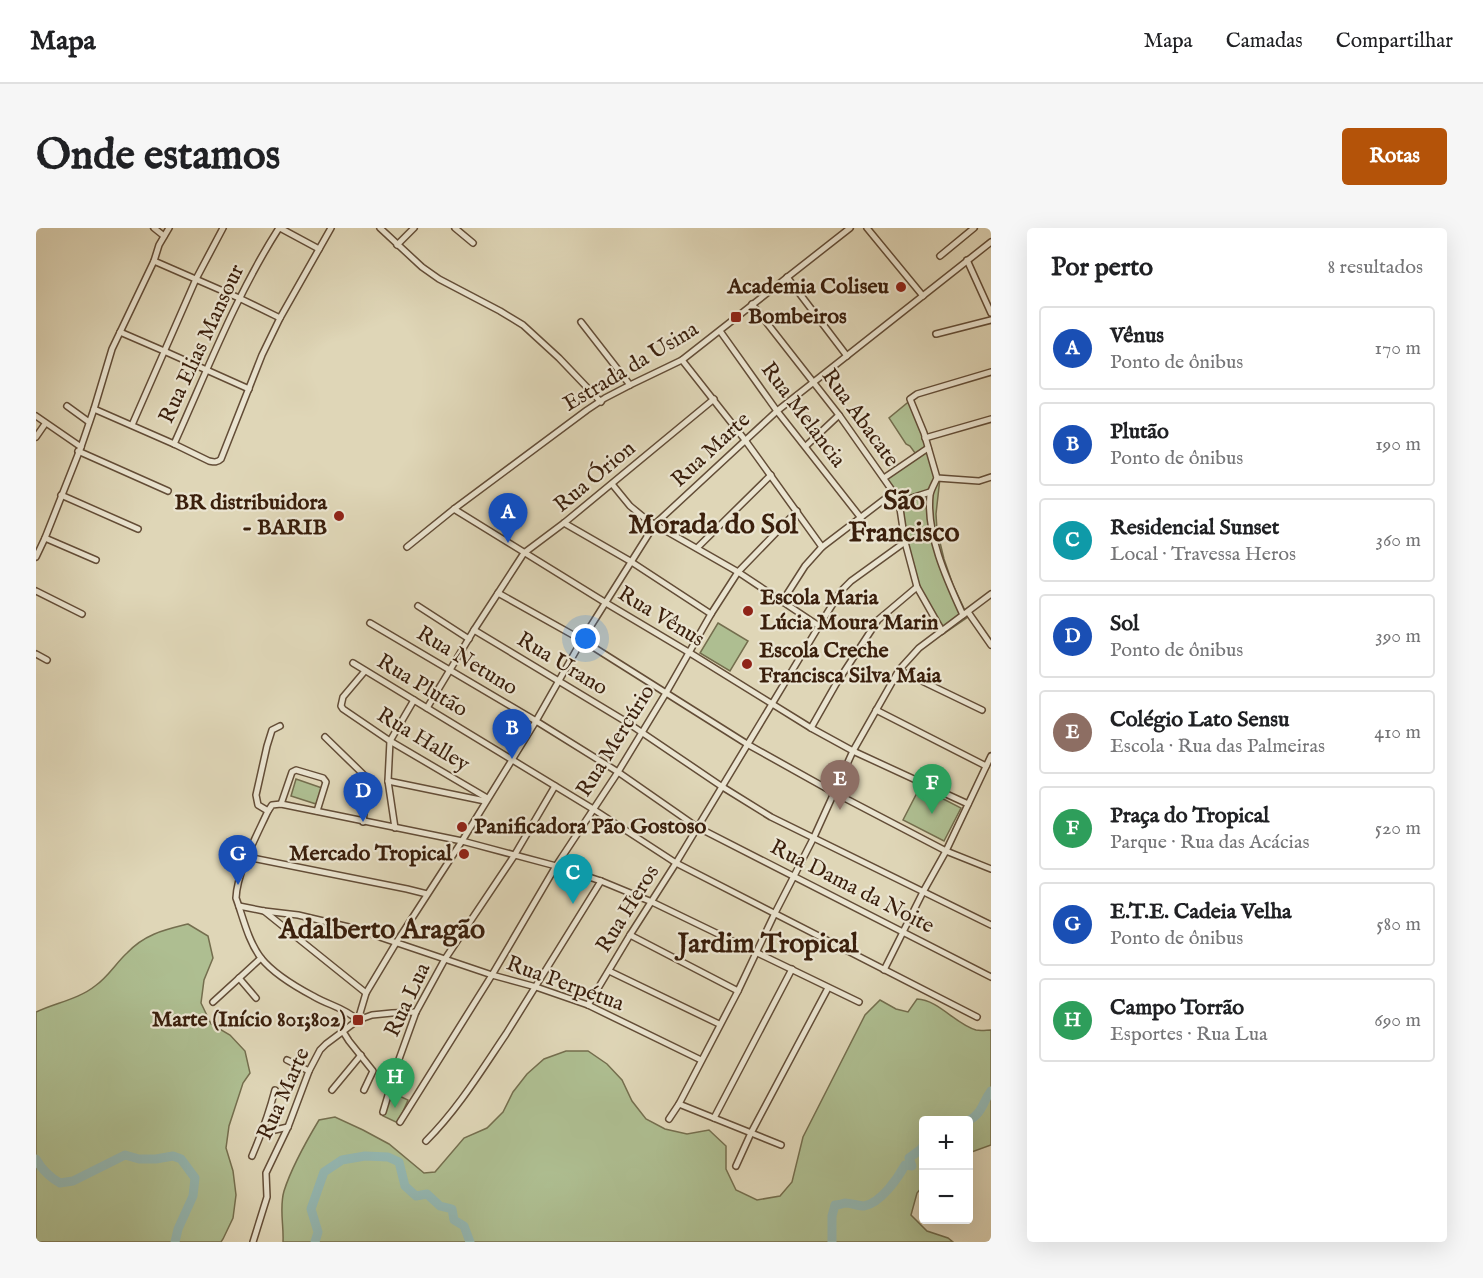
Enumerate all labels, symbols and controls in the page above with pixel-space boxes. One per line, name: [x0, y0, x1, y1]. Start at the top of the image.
text: Mapa: [30, 24, 96, 59]
text: Mapa: [1143, 28, 1193, 55]
text: Camadas: [1226, 28, 1303, 55]
text: Compartilhar: [1336, 28, 1453, 55]
button: Rotas: [1342, 128, 1447, 185]
text: Onde estamos: [36, 130, 280, 183]
text: Por perto: [1051, 251, 1153, 284]
text: 8 resultados: [1327, 255, 1423, 280]
street label: Rua Elias Mansour: [153, 260, 251, 428]
place label: Academia Coliseu: [727, 273, 890, 301]
marker: Academia Coliseu: [894, 280, 908, 294]
place label: Bombeiros: [748, 303, 847, 331]
marker: Bombeiros: [729, 310, 743, 324]
street label: Estrada da Usina: [558, 315, 704, 418]
text: Vênus: [1110, 322, 1164, 350]
text: A: [1066, 336, 1079, 361]
text: 170 m: [1375, 336, 1421, 361]
text: Ponto de ônibus: [1110, 350, 1243, 375]
street label: Rua Melancia: [754, 357, 852, 474]
street label: Rua Abacate: [815, 363, 905, 473]
street label: Rua Marte: [666, 406, 756, 494]
text: Plutão: [1110, 418, 1169, 446]
text: B: [1066, 432, 1079, 457]
text: 190 m: [1375, 432, 1421, 457]
street label: Rua Órion: [548, 435, 642, 519]
text: Ponto de ônibus: [1110, 446, 1243, 471]
district label: São Francisco: [848, 484, 960, 551]
place label: BR distribuidora - BARIB: [174, 489, 327, 542]
pin: A: [488, 494, 528, 543]
district label: Morada do Sol: [628, 508, 799, 543]
marker: BR distribuidora - BARIB: [332, 509, 346, 523]
text: Residencial Sunset: [1110, 514, 1279, 542]
text: C: [1065, 528, 1080, 553]
text: 360 m: [1375, 528, 1421, 553]
text: Local · Travessa Heros: [1110, 542, 1296, 567]
street label: Rua Vênus: [612, 580, 710, 654]
place label: Escola Maria Lúcia Moura Marin: [760, 584, 939, 637]
marker: Escola Maria Lúcia Moura Marin: [741, 604, 755, 618]
text: Sol: [1110, 610, 1139, 638]
street label: Rua Netuno: [411, 620, 523, 702]
your location: [571, 624, 600, 653]
text: D: [1064, 624, 1081, 649]
text: 390 m: [1375, 624, 1421, 649]
street label: Rua Urano: [511, 626, 613, 702]
place label: Escola Creche Francisca Silva Maia: [759, 637, 942, 690]
text: Ponto de ônibus: [1110, 638, 1243, 663]
street label: Rua Plutão: [371, 648, 473, 724]
marker: Escola Creche Francisca Silva Maia: [740, 657, 754, 671]
street label: Rua Mercúrio: [570, 679, 662, 803]
street label: Rua Halley: [371, 701, 475, 779]
text: Colégio Lato Sensu: [1110, 706, 1289, 734]
pin: B: [492, 710, 532, 759]
text: E: [1066, 720, 1079, 745]
text: 410 m: [1374, 720, 1421, 745]
text: Escola · Rua das Palmeiras: [1110, 734, 1325, 759]
pin: E: [820, 760, 860, 810]
pin: F: [912, 764, 952, 814]
pin: D: [344, 772, 382, 822]
text: Praça do Tropical: [1110, 802, 1269, 830]
place label: Panificadora Pão Gostoso: [474, 813, 706, 841]
text: F: [1066, 816, 1079, 841]
text: 520 m: [1375, 816, 1421, 841]
marker: Panificadora Pão Gostoso: [455, 820, 469, 834]
text: Parque · Rua das Acácias: [1110, 830, 1310, 855]
street label: Rua Dama da Noite: [765, 834, 939, 940]
pin: G: [218, 836, 258, 885]
place label: Mercado Tropical: [289, 840, 453, 868]
marker: Mercado Tropical: [457, 847, 471, 861]
pin: C: [554, 854, 592, 904]
street label: Rua Heros: [590, 860, 666, 958]
text: E.T.E. Cadeia Velha: [1110, 898, 1292, 926]
text: G: [1065, 912, 1080, 937]
text: 580 m: [1376, 912, 1421, 937]
district label: Adalberto Aragão: [278, 913, 485, 948]
text: Ponto de ônibus: [1110, 926, 1243, 951]
district label: Jardim Tropical: [673, 927, 860, 962]
street label: Rua Perpétua: [502, 950, 628, 1018]
street label: Rua Lua: [379, 958, 438, 1042]
text: Campo Torrão: [1110, 994, 1244, 1022]
place label: Marte (Início 801;802): [152, 1006, 346, 1034]
text: H: [1064, 1008, 1081, 1033]
text: 690 m: [1374, 1008, 1421, 1033]
marker: Marte (Início 801;802): [351, 1013, 365, 1027]
text: Esportes · Rua Lua: [1110, 1022, 1268, 1047]
street label: Rua Marte: [251, 1043, 317, 1145]
pin: H: [376, 1058, 414, 1108]
map controls: [919, 1116, 973, 1224]
button: +: [919, 1116, 973, 1170]
button: −: [919, 1170, 973, 1224]

